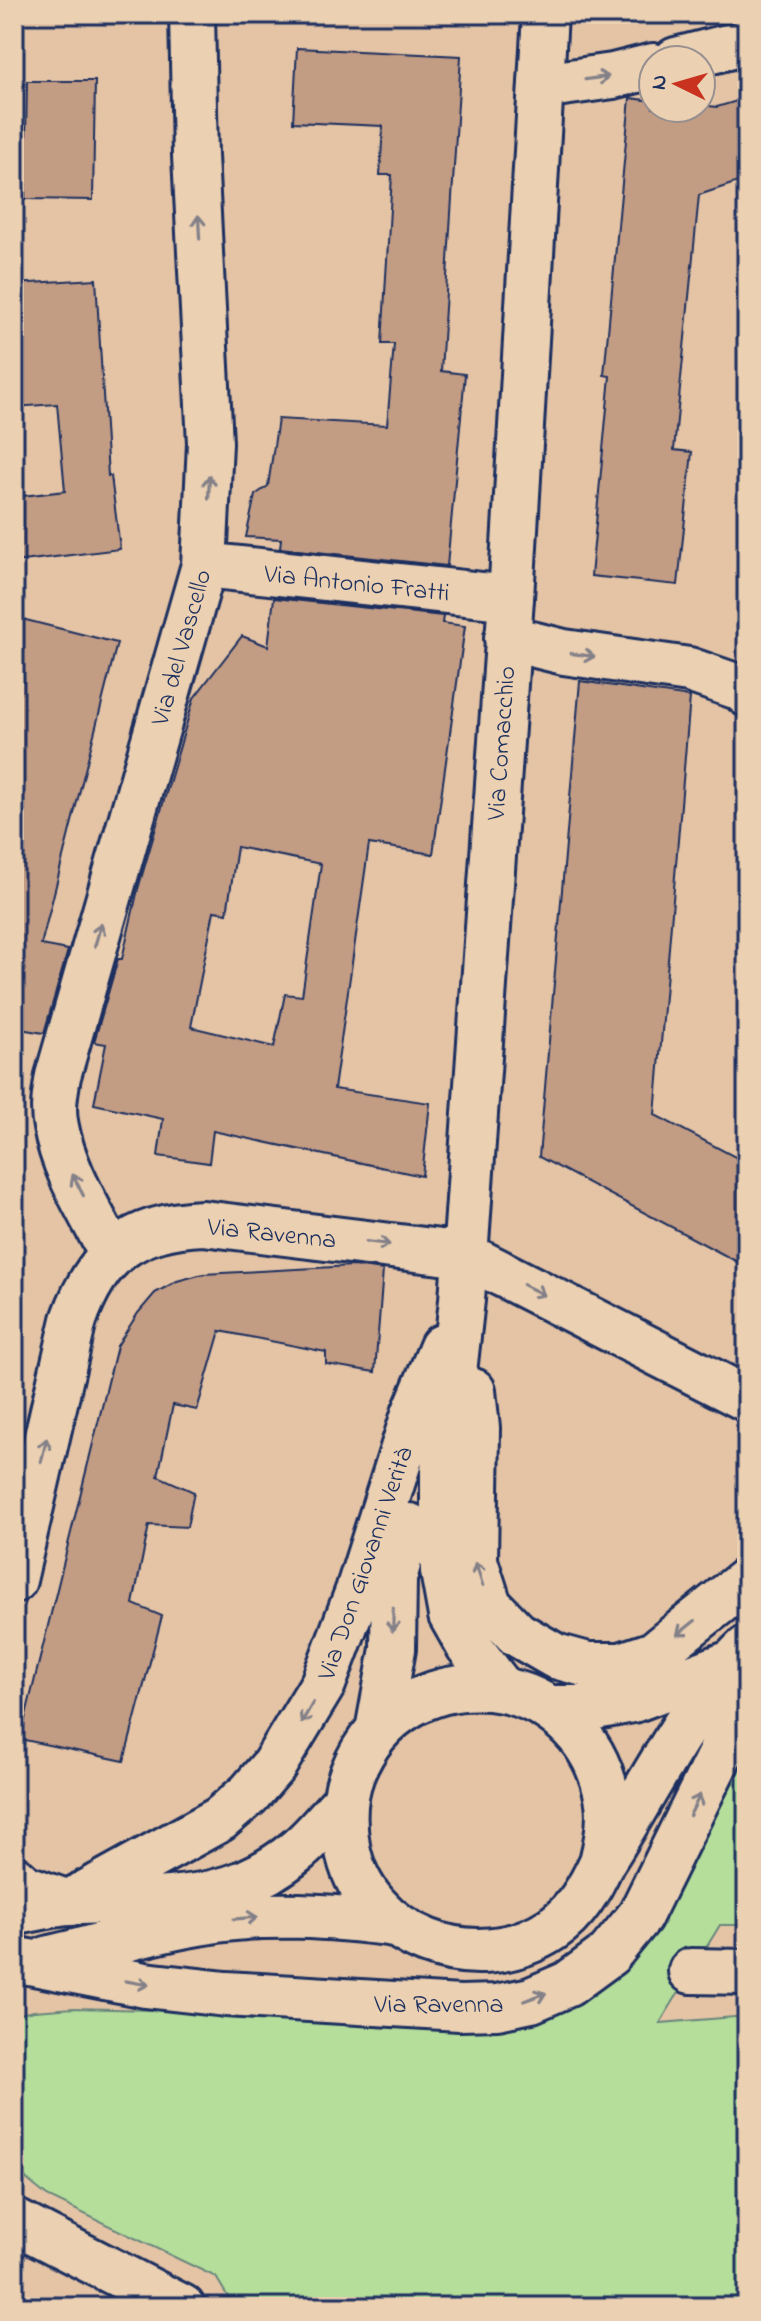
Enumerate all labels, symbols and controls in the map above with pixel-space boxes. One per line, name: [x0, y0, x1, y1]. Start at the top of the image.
north arrow: [637, 44, 717, 124]
one-way arrow: [584, 70, 610, 85]
text: N: [643, 74, 677, 91]
one-way arrow: [191, 214, 206, 241]
one-way arrow: [202, 474, 217, 501]
street label: Via Antonio Fratti: [261, 556, 451, 614]
street label: Via del Vascello: [142, 565, 223, 731]
one-way arrow: [570, 648, 595, 663]
street label: Via Comacchio: [479, 665, 527, 823]
one-way arrow: [91, 923, 106, 949]
one-way arrow: [70, 1174, 85, 1198]
street label: Via Ravenna: [204, 1209, 338, 1261]
one-way arrow: [365, 1236, 390, 1251]
one-way arrow: [522, 1283, 546, 1299]
one-way arrow: [37, 1437, 52, 1463]
street label: Via Don Giovanni Verità: [309, 1442, 425, 1687]
one-way arrow: [471, 1561, 486, 1587]
one-way arrow: [385, 1606, 401, 1633]
one-way arrow: [676, 1620, 697, 1637]
one-way arrow: [298, 1701, 314, 1724]
one-way arrow: [688, 1793, 703, 1817]
one-way arrow: [232, 1910, 259, 1925]
one-way arrow: [124, 1976, 150, 1991]
street label: Via Ravenna: [373, 1987, 504, 2025]
one-way arrow: [522, 1989, 547, 2004]

